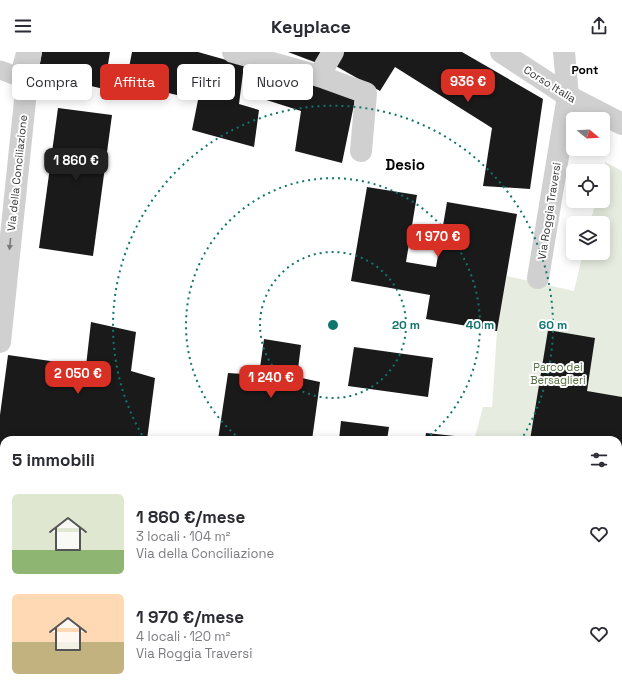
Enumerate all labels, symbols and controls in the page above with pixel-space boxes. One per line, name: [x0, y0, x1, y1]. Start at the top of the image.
icon: menu: [12, 15, 34, 37]
text: Keyplace: [271, 15, 351, 38]
icon: share: [588, 15, 610, 37]
street label: Corso Italia: [521, 62, 579, 106]
district label: Pont: [571, 62, 599, 78]
chip: Compra: [12, 64, 92, 100]
chip: Affitta: [100, 64, 169, 100]
chip: Filtri: [177, 64, 235, 100]
chip: Nuovo: [243, 64, 313, 100]
pin: 936 €: [440, 69, 496, 103]
text: 936 €: [450, 73, 486, 90]
north arrow: [566, 112, 610, 156]
map controls: [566, 112, 610, 260]
street label: Via della Conciliazione: [4, 114, 30, 232]
pin: 1 860 €: [39, 148, 113, 182]
text: 1 860 €: [53, 152, 99, 169]
district label: Desio: [385, 155, 425, 174]
street label: Via Roggia Traversi: [534, 161, 564, 261]
button: locate: [566, 164, 610, 208]
button: layers: [566, 216, 610, 260]
pin: 1 970 €: [401, 224, 475, 258]
text: 1 970 €: [416, 228, 460, 245]
one-way arrow: [7, 238, 13, 250]
text: 20 m: [392, 317, 420, 333]
text: 40 m: [466, 317, 494, 333]
text: 60 m: [539, 317, 567, 333]
centre of rings: [326, 318, 340, 332]
park label: Parco dei Bersaglieri: [530, 360, 586, 387]
pin: 2 050 €: [41, 361, 115, 395]
text: 2 050 €: [54, 365, 102, 382]
pin: 1 240 €: [234, 365, 308, 399]
text: 1 240 €: [248, 369, 294, 386]
text: 5 immobili: [12, 449, 95, 471]
icon: filters: [588, 449, 610, 471]
text: 1 860 €/mese: [136, 506, 245, 528]
icon: home: [44, 510, 92, 558]
icon: heart: [588, 523, 610, 545]
text: 3 locali · 104 m²: [136, 528, 230, 545]
text: Via della Conciliazione: [136, 545, 274, 562]
text: 1 970 €/mese: [136, 606, 244, 628]
icon: home: [44, 610, 92, 658]
icon: heart: [588, 623, 610, 645]
text: 4 locali · 120 m²: [136, 628, 230, 645]
text: Via Roggia Traversi: [136, 645, 252, 662]

